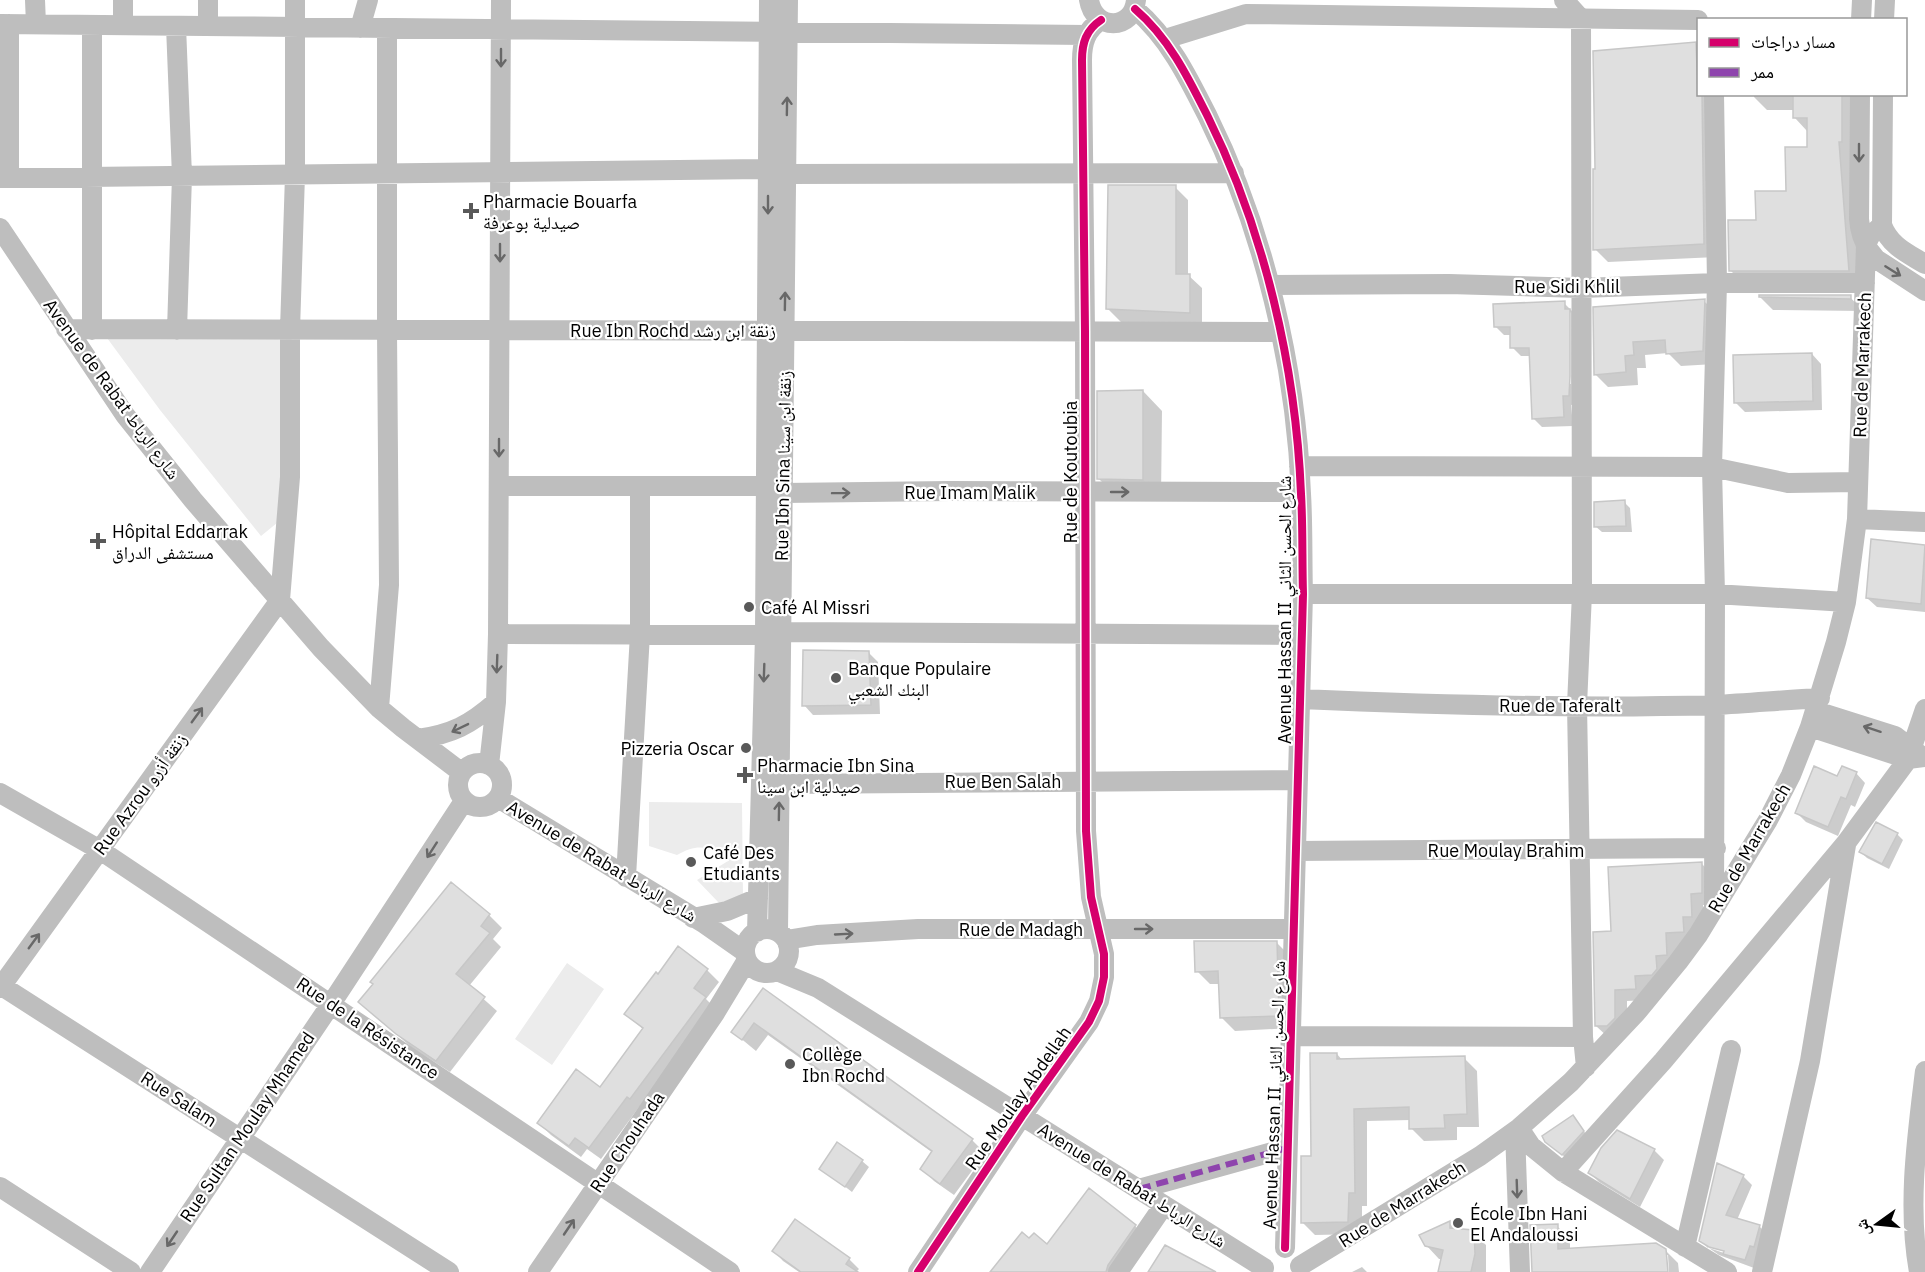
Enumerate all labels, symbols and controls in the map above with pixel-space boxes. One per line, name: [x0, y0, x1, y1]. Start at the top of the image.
legend: [1697, 18, 1907, 96]
text: مسار دراجات: [1751, 30, 1835, 53]
one-way arrow: [495, 48, 507, 68]
text: ممر: [1750, 60, 1774, 83]
one-way arrow: [781, 96, 793, 116]
one-way arrow: [1854, 142, 1865, 162]
place label: Pharmacie Bouarfa صيدلية بوعرفة: [483, 190, 638, 234]
one-way arrow: [762, 195, 774, 215]
marker: Pharmacie Bouarfa صيدلية بوعرفة: [464, 204, 478, 218]
one-way arrow: [494, 243, 506, 263]
one-way arrow: [1884, 265, 1901, 277]
street label: Rue Sidi Khlil: [1514, 275, 1620, 298]
one-way arrow: [779, 291, 791, 311]
street label: Rue de Marrakech: [1848, 292, 1876, 438]
street label: Avenue de Rabat شارع الرباط: [39, 294, 185, 484]
street label: Rue Ibn Rochd زنقة ابن رشد: [570, 319, 776, 342]
street label: Rue Ibn Sina زنقة ابن سينا: [770, 371, 796, 561]
street label: Rue de Koutoubia: [1059, 400, 1082, 543]
one-way arrow: [493, 438, 505, 458]
street label: Avenue Hassan II شارع الحسن الثاني: [1273, 476, 1299, 744]
street label: Rue Imam Malik: [904, 481, 1036, 504]
one-way arrow: [1110, 486, 1130, 498]
one-way arrow: [831, 487, 851, 498]
place label: Hôpital Eddarrak مستشفى الدراق: [112, 520, 248, 564]
marker: Hôpital Eddarrak مستشفى الدراق: [89, 532, 107, 550]
place label: Café Al Missri: [761, 596, 870, 619]
marker: Café Al Missri: [742, 600, 756, 614]
one-way arrow: [491, 654, 503, 674]
place label: Banque Populaire البنك الشعبي: [848, 657, 991, 704]
one-way arrow: [758, 663, 770, 683]
marker: Banque Populaire البنك الشعبي: [829, 671, 843, 685]
street label: Rue de Taferalt: [1499, 694, 1621, 717]
one-way arrow: [191, 707, 203, 723]
one-way arrow: [451, 722, 469, 734]
one-way arrow: [1863, 723, 1882, 734]
street label: Rue Azrou زنقة أزرو: [88, 729, 192, 859]
place label: Pizzeria Oscar: [620, 737, 734, 760]
marker: Pizzeria Oscar: [739, 741, 753, 755]
place label: Pharmacie Ibn Sina صيدلية ابن سينا: [757, 754, 915, 798]
marker: Pharmacie Ibn Sina صيدلية ابن سينا: [738, 768, 752, 782]
street label: Rue Ben Salah: [945, 770, 1061, 793]
street label: Rue de Marrakech: [1703, 779, 1795, 917]
street label: Avenue de Rabat شارع الرباط: [503, 795, 701, 927]
one-way arrow: [774, 801, 785, 821]
street label: Rue Moulay Brahim: [1428, 839, 1584, 862]
one-way arrow: [426, 841, 438, 858]
place label: Café Des Etudiants: [703, 841, 780, 885]
marker: Café Des Etudiants: [684, 855, 698, 869]
street label: Rue de Madagh: [959, 918, 1083, 941]
one-way arrow: [1133, 923, 1153, 935]
one-way arrow: [833, 928, 853, 939]
one-way arrow: [28, 933, 40, 950]
street label: Avenue Hassan II شارع الحسن الثاني: [1258, 960, 1294, 1230]
street label: Rue de la Résistance: [292, 972, 444, 1084]
street label: Rue Moulay Abdellah: [960, 1022, 1076, 1174]
street label: Rue Sultan Moulay Mhamed: [175, 1027, 319, 1227]
place label: Collège Ibn Rochd: [802, 1043, 885, 1087]
marker: Collège Ibn Rochd: [783, 1057, 797, 1071]
street label: Rue Salam: [137, 1066, 221, 1132]
street label: Rue Chouhada: [585, 1087, 670, 1197]
street label: Avenue de Rabat شارع الرباط: [1034, 1118, 1230, 1252]
street label: Rue de Marrakech: [1334, 1156, 1470, 1252]
one-way arrow: [1512, 1179, 1523, 1199]
north arrow: [1847, 1194, 1907, 1254]
place label: École Ibn Hani El Andaloussi: [1470, 1202, 1588, 1246]
marker: École Ibn Hani El Andaloussi: [1451, 1216, 1465, 1230]
text: ش: [1851, 1217, 1874, 1239]
one-way arrow: [562, 1219, 575, 1236]
one-way arrow: [166, 1230, 178, 1247]

